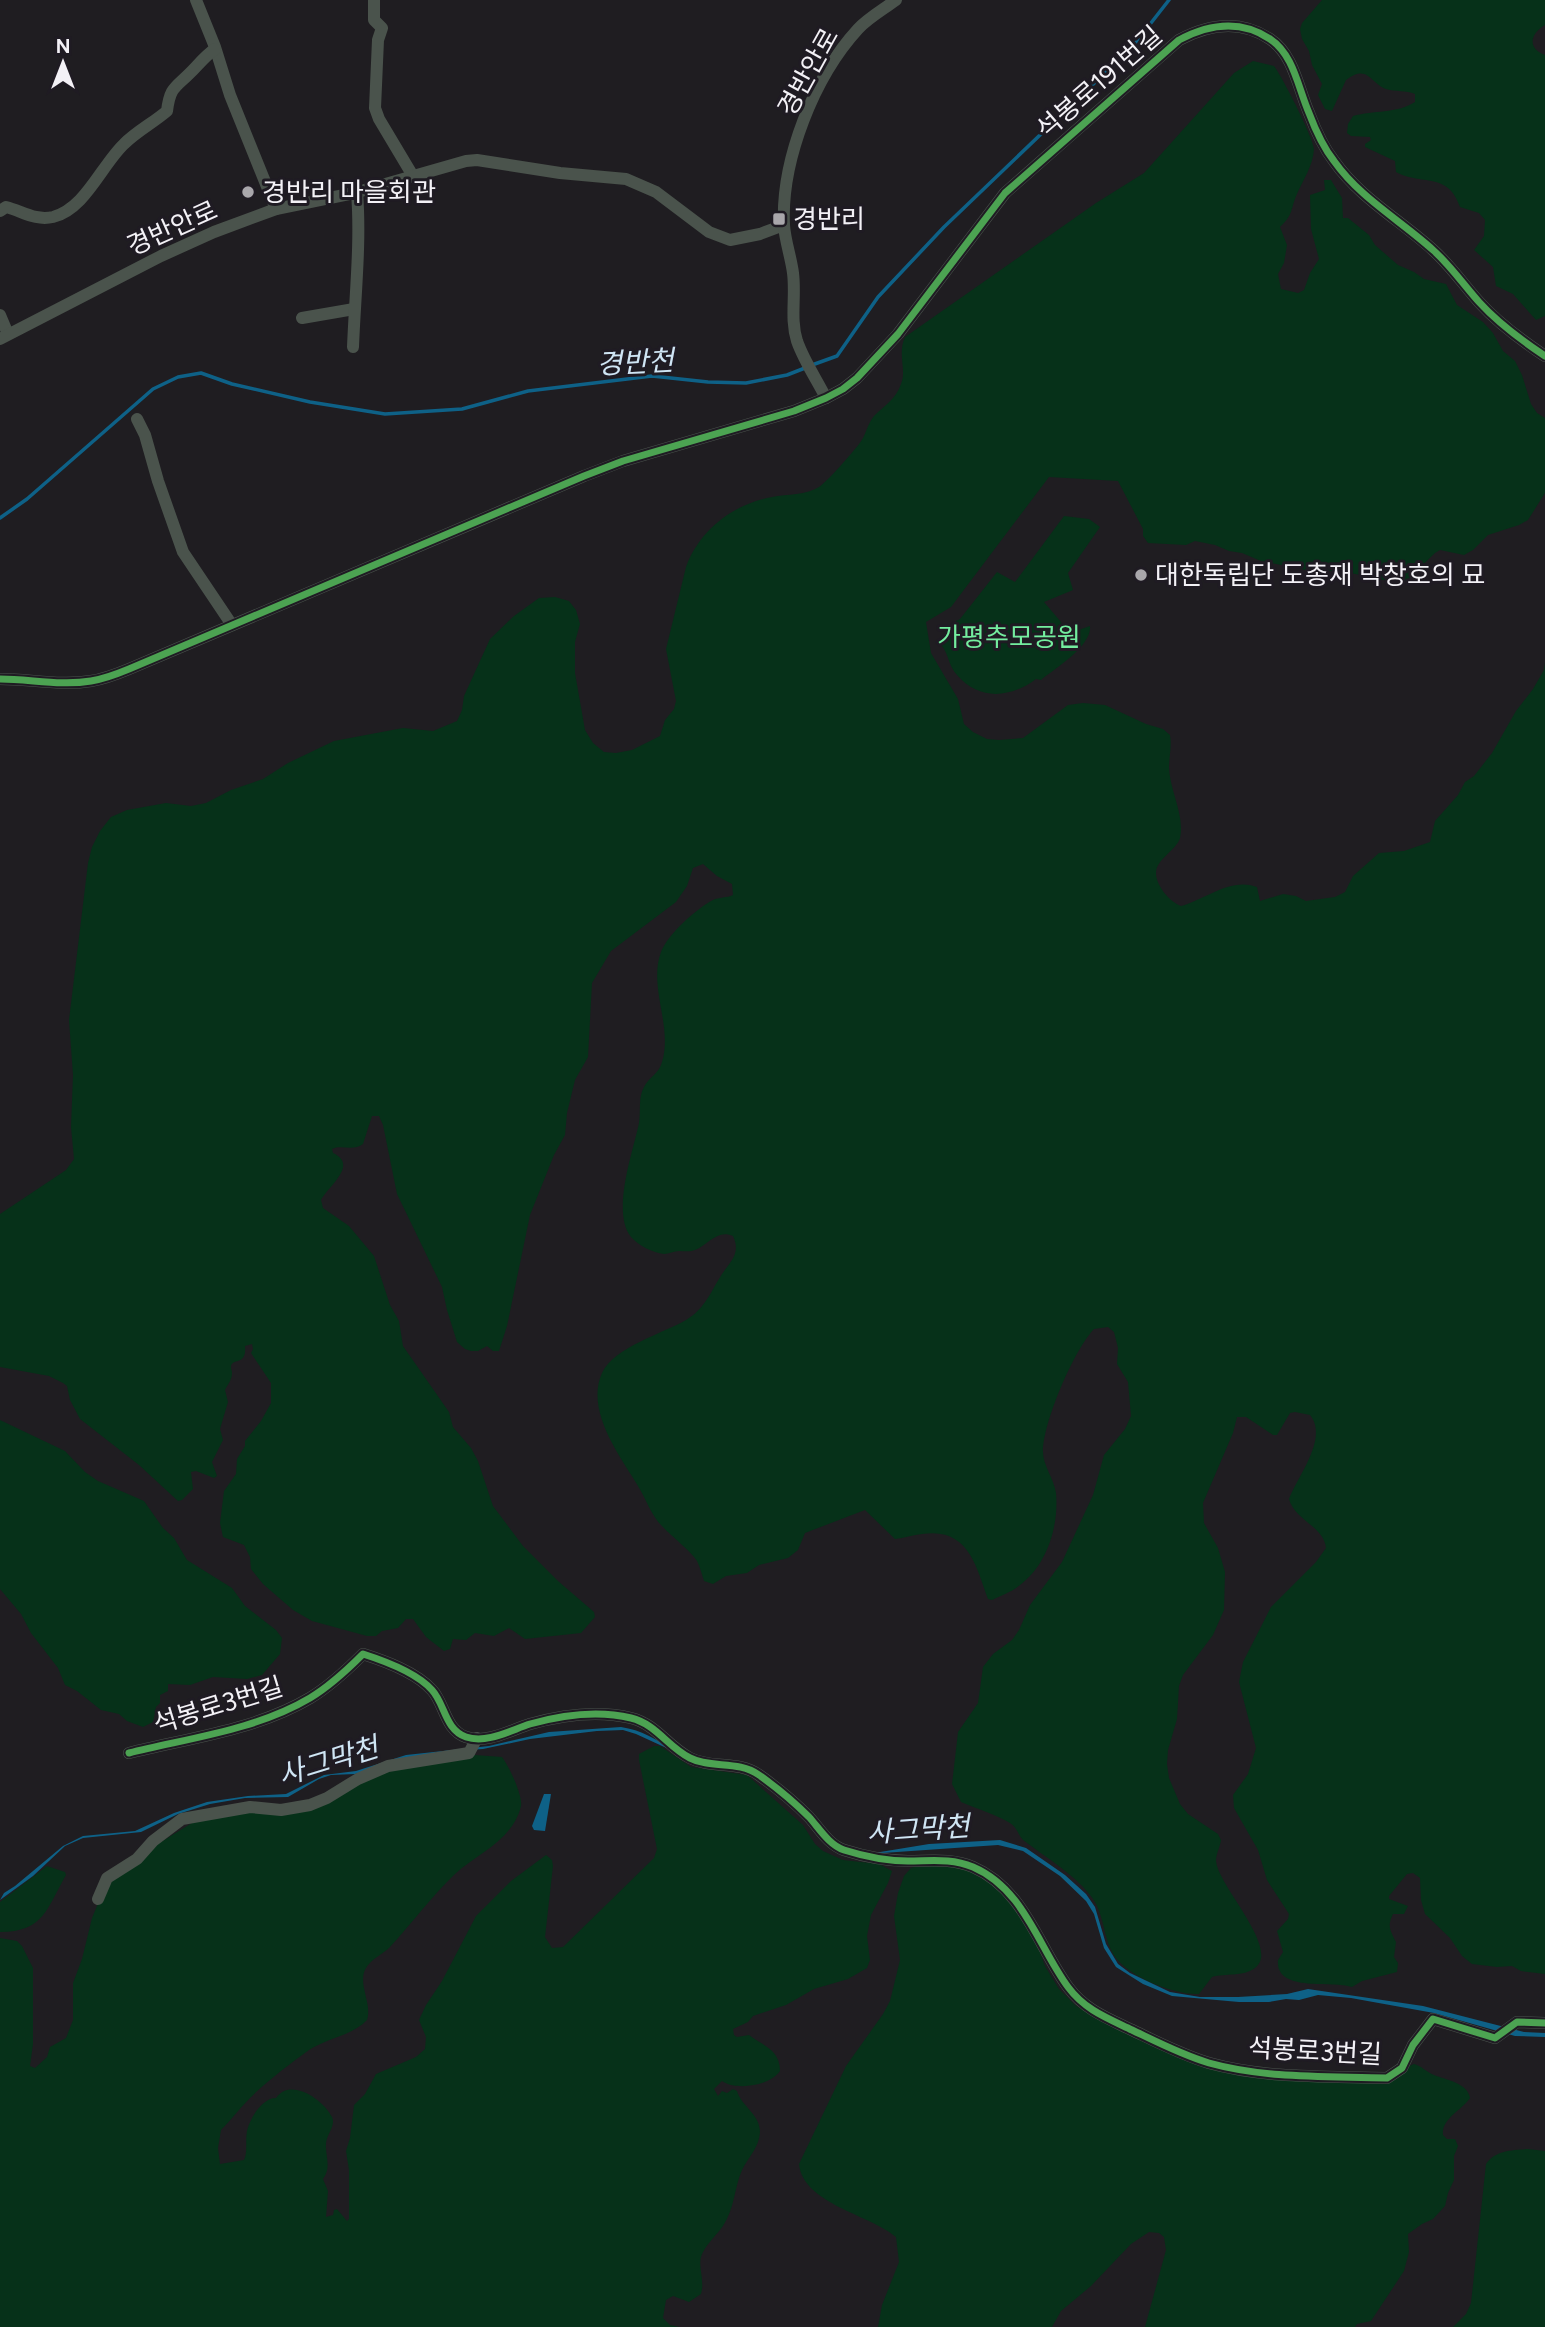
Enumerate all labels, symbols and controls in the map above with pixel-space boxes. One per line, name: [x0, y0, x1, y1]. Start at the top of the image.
street label: 석봉로191번길: [1030, 19, 1168, 145]
street label: 경반안로: [771, 22, 845, 122]
north arrow: [28, 28, 98, 98]
text: N: [56, 35, 70, 58]
place label: 경반리 마을회관: [262, 176, 436, 208]
marker: 경반리 마을회관: [240, 184, 256, 200]
street label: 경반안로: [122, 194, 222, 262]
place label: 경반리: [793, 203, 865, 235]
marker: 경반리: [771, 211, 787, 227]
water label: 경반천: [596, 343, 678, 381]
place label: 대한독립단 도총재 박창호의 묘: [1155, 559, 1485, 591]
marker: 대한독립단 도총재 박창호의 묘: [1133, 567, 1149, 583]
park label: 가평추모공원: [937, 621, 1081, 653]
street label: 석봉로3번길: [149, 1670, 287, 1740]
water label: 사그막천: [274, 1729, 385, 1792]
water label: 사그막천: [865, 1808, 974, 1850]
street label: 석봉로3번길: [1247, 2032, 1383, 2070]

